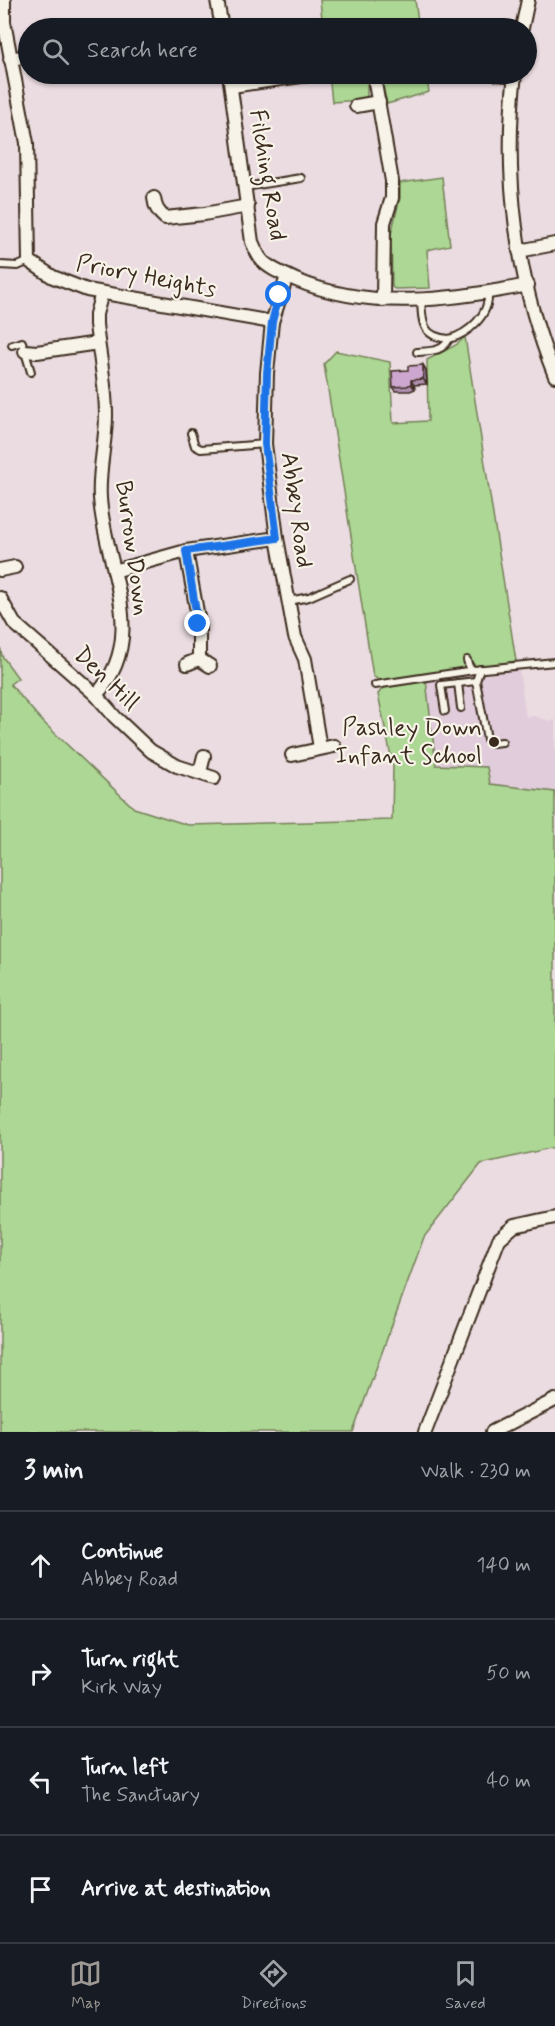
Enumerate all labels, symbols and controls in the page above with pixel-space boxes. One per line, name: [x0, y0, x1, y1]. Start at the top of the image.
search box: [18, 18, 537, 84]
icon: search: [39, 35, 72, 68]
text: Search here: [87, 37, 198, 65]
street label: Filching Road: [238, 107, 293, 243]
street label: Priory Heights: [73, 248, 219, 306]
route start: [265, 281, 291, 307]
street label: Abbey Road: [273, 450, 319, 570]
street label: Burrow Down: [107, 479, 157, 617]
route end: [184, 610, 210, 636]
street label: Den Hill: [66, 640, 146, 718]
place label: Pashley Down Infant School: [335, 713, 482, 772]
marker: Pashley Down Infant School: [487, 735, 501, 749]
text: 3 min: [24, 1454, 84, 1488]
text: Walk · 230 m: [421, 1458, 531, 1485]
text: Continue: [81, 1538, 163, 1566]
icon: ahead: [24, 1549, 57, 1582]
text: 140 m: [477, 1552, 531, 1579]
text: Abbey Road: [81, 1566, 178, 1593]
text: Turn right: [81, 1646, 179, 1674]
icon: right: [24, 1657, 57, 1690]
text: 50 m: [486, 1660, 531, 1687]
text: Kirk Way: [81, 1674, 162, 1701]
text: Turn left: [81, 1754, 169, 1782]
icon: left: [24, 1765, 57, 1798]
text: 40 m: [487, 1768, 531, 1795]
text: The Sanctuary: [81, 1782, 200, 1809]
icon: arrive: [24, 1873, 57, 1906]
text: Arrive at destination: [81, 1875, 271, 1903]
tab: Map: [69, 1957, 102, 2014]
tab: Directions: [241, 1957, 307, 2014]
tab: Saved: [445, 1957, 486, 2014]

